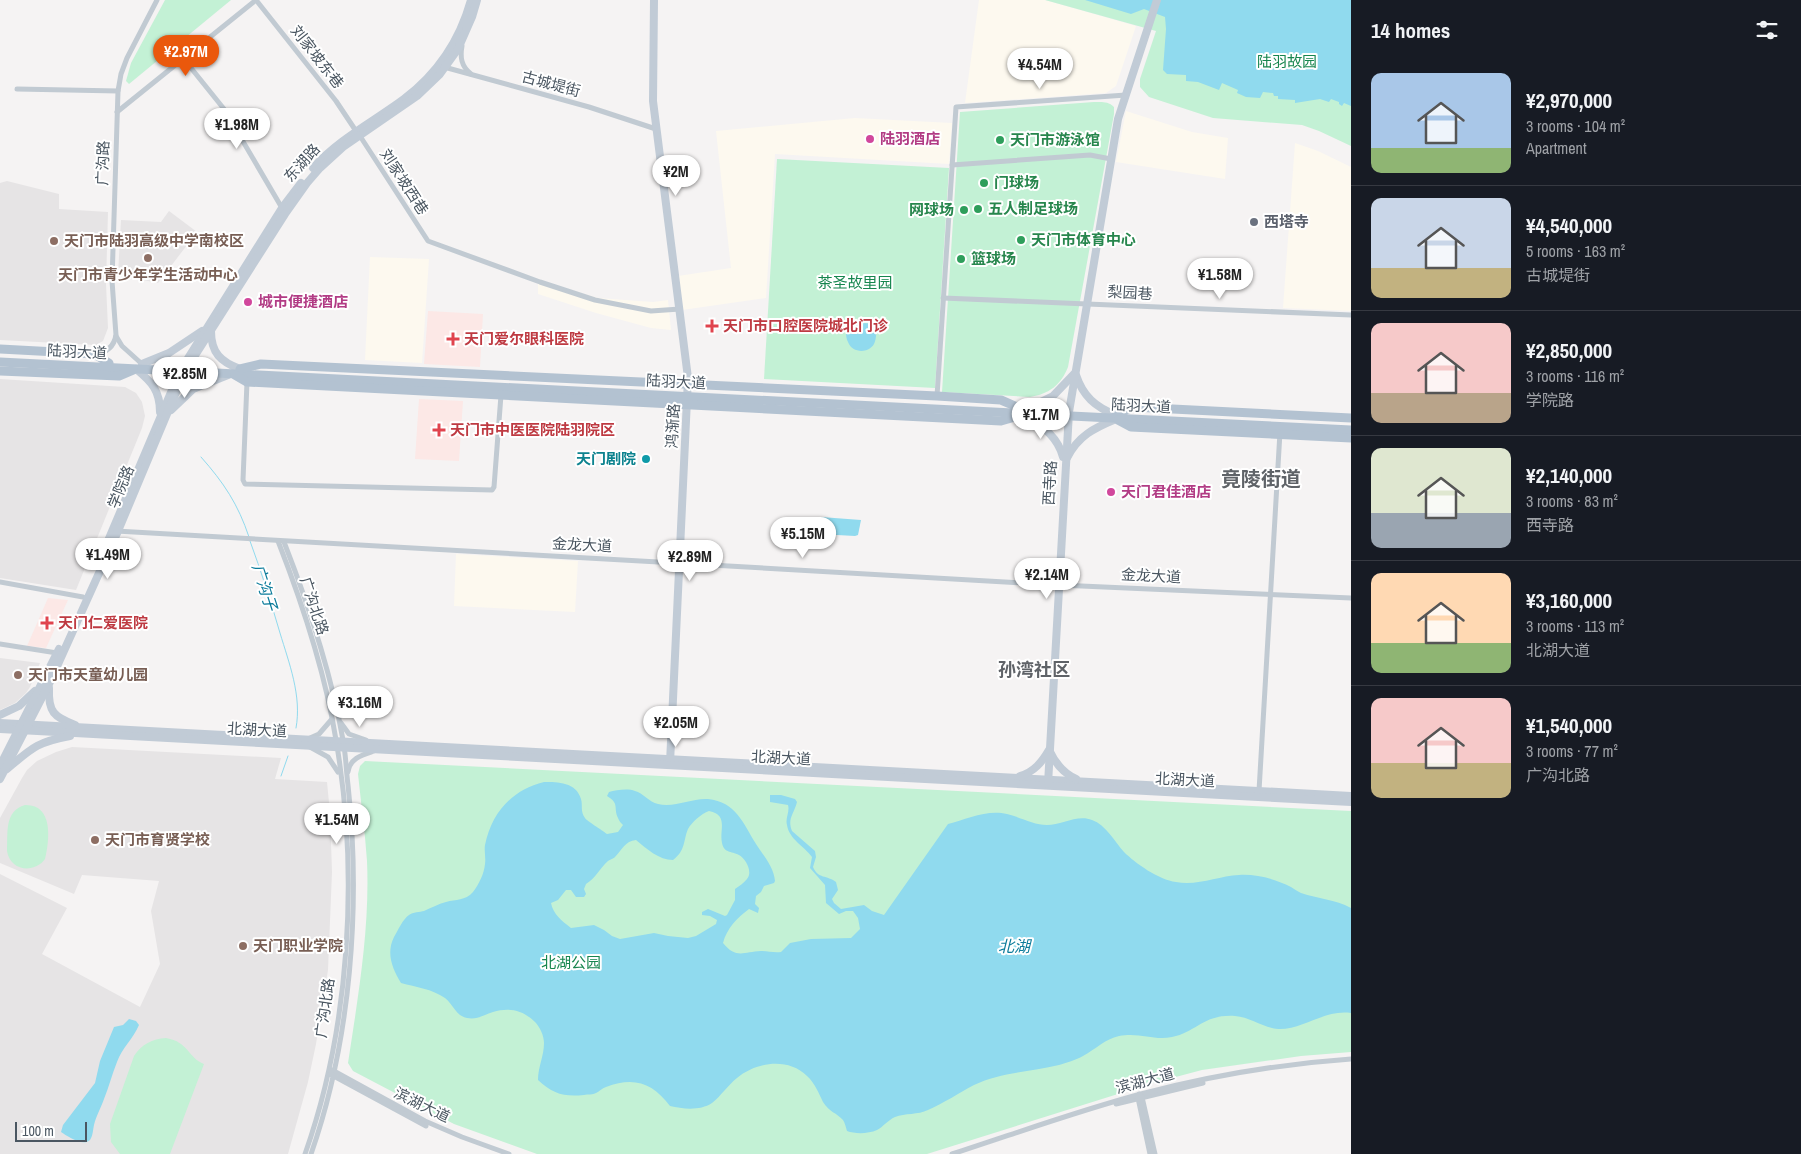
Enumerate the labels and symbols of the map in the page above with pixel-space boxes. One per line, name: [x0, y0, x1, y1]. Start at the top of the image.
street label: 刘家坡东巷: [286, 21, 349, 93]
pin: ¥2.97M: [145, 34, 227, 77]
pin: ¥4.54M: [999, 48, 1081, 90]
park label: 陆羽故园: [1257, 51, 1317, 72]
street label: 古城堤街: [519, 66, 583, 101]
pin: ¥1.98M: [196, 108, 278, 150]
place label: 陆羽酒店: [880, 128, 940, 149]
place label: 天门市游泳馆: [1010, 129, 1100, 150]
marker: 陆羽酒店: [864, 133, 876, 145]
marker: 天门市游泳馆: [994, 134, 1006, 146]
street label: 东湖路: [279, 139, 324, 186]
street label: 广沟路: [91, 140, 114, 186]
street label: 刘家坡西巷: [375, 145, 434, 219]
pin: ¥2M: [652, 154, 700, 197]
place label: 门球场: [994, 172, 1039, 193]
marker: 门球场: [978, 177, 990, 189]
place label: 五人制足球场: [988, 198, 1078, 219]
place label: 网球场: [909, 199, 954, 220]
marker: 五人制足球场: [972, 203, 984, 215]
marker: 网球场: [958, 204, 970, 216]
place label: 西塔寺: [1264, 211, 1309, 232]
marker: 西塔寺: [1248, 216, 1260, 228]
place label: 天门市体育中心: [1031, 229, 1136, 250]
place label: 天门市陆羽高级中学南校区: [64, 230, 244, 251]
marker: 天门市体育中心: [1015, 234, 1027, 246]
marker: 天门市陆羽高级中学南校区: [48, 235, 60, 247]
place label: 篮球场: [971, 248, 1016, 269]
marker: 天门市青少年学生活动中心: [142, 252, 154, 264]
marker: 篮球场: [955, 253, 967, 265]
pin: ¥1.58M: [1179, 258, 1261, 300]
place label: 天门市青少年学生活动中心: [58, 264, 238, 285]
park label: 茶圣故里园: [817, 272, 893, 293]
street label: 梨园巷: [1107, 281, 1153, 304]
place label: 城市便捷酒店: [258, 291, 348, 312]
marker: 城市便捷酒店: [242, 296, 254, 308]
place label: 天门市口腔医院城北门诊: [723, 315, 889, 336]
marker: 天门市口腔医院城北门诊: [705, 319, 719, 333]
place label: 天门爱尔眼科医院: [464, 328, 584, 349]
marker: 天门爱尔眼科医院: [446, 332, 460, 346]
street label: 陆羽大道: [47, 339, 108, 364]
pin: ¥2.85M: [144, 356, 226, 399]
street label: 陆羽大道: [646, 369, 707, 394]
street label: 陆羽大道: [1111, 393, 1172, 418]
pin: ¥1.7M: [1006, 398, 1076, 440]
street label: 鸿渐路: [661, 403, 684, 449]
place label: 天门市中医医院陆羽院区: [450, 419, 615, 440]
marker: 天门市中医医院陆羽院区: [432, 423, 446, 437]
place label: 天门剧院: [576, 448, 636, 469]
marker: 天门剧院: [640, 453, 652, 465]
street label: 西寺路: [1038, 460, 1061, 506]
street label: 学院路: [102, 462, 139, 512]
district label: 竟陵街道: [1221, 465, 1301, 492]
place label: 天门君佳酒店: [1121, 481, 1211, 502]
marker: 天门君佳酒店: [1105, 486, 1117, 498]
pin: ¥5.15M: [762, 516, 844, 559]
street label: 金龙大道: [552, 532, 613, 557]
pin: ¥1.49M: [67, 538, 149, 580]
pin: ¥2.89M: [649, 540, 731, 582]
pin: ¥2.14M: [1006, 558, 1088, 600]
water label: 广沟子: [247, 561, 283, 614]
street label: 金龙大道: [1121, 563, 1182, 588]
street label: 广沟北路: [295, 574, 334, 638]
place label: 天门仁爱医院: [58, 612, 148, 633]
marker: 天门仁爱医院: [40, 616, 54, 630]
district label: 孙湾社区: [998, 657, 1070, 682]
place label: 天门市天童幼儿园: [28, 664, 148, 685]
marker: 天门市天童幼儿园: [12, 669, 24, 681]
pin: ¥3.16M: [319, 686, 401, 728]
pin: ¥2.05M: [635, 706, 717, 748]
street label: 北湖大道: [227, 717, 288, 742]
street label: 北湖大道: [751, 745, 812, 770]
street label: 北湖大道: [1155, 767, 1216, 792]
pin: ¥1.54M: [296, 802, 378, 845]
place label: 天门市育贤学校: [105, 829, 210, 850]
marker: 天门市育贤学校: [89, 834, 101, 846]
place label: 天门职业学院: [253, 935, 343, 956]
water label: 北湖: [998, 935, 1033, 957]
marker: 天门职业学院: [237, 940, 249, 952]
park label: 北湖公园: [541, 952, 601, 973]
street label: 广沟北路: [310, 977, 339, 1039]
street label: 滨湖大道: [1113, 1063, 1177, 1098]
street label: 滨湖大道: [391, 1082, 454, 1127]
scale bar: [15, 1119, 88, 1142]

